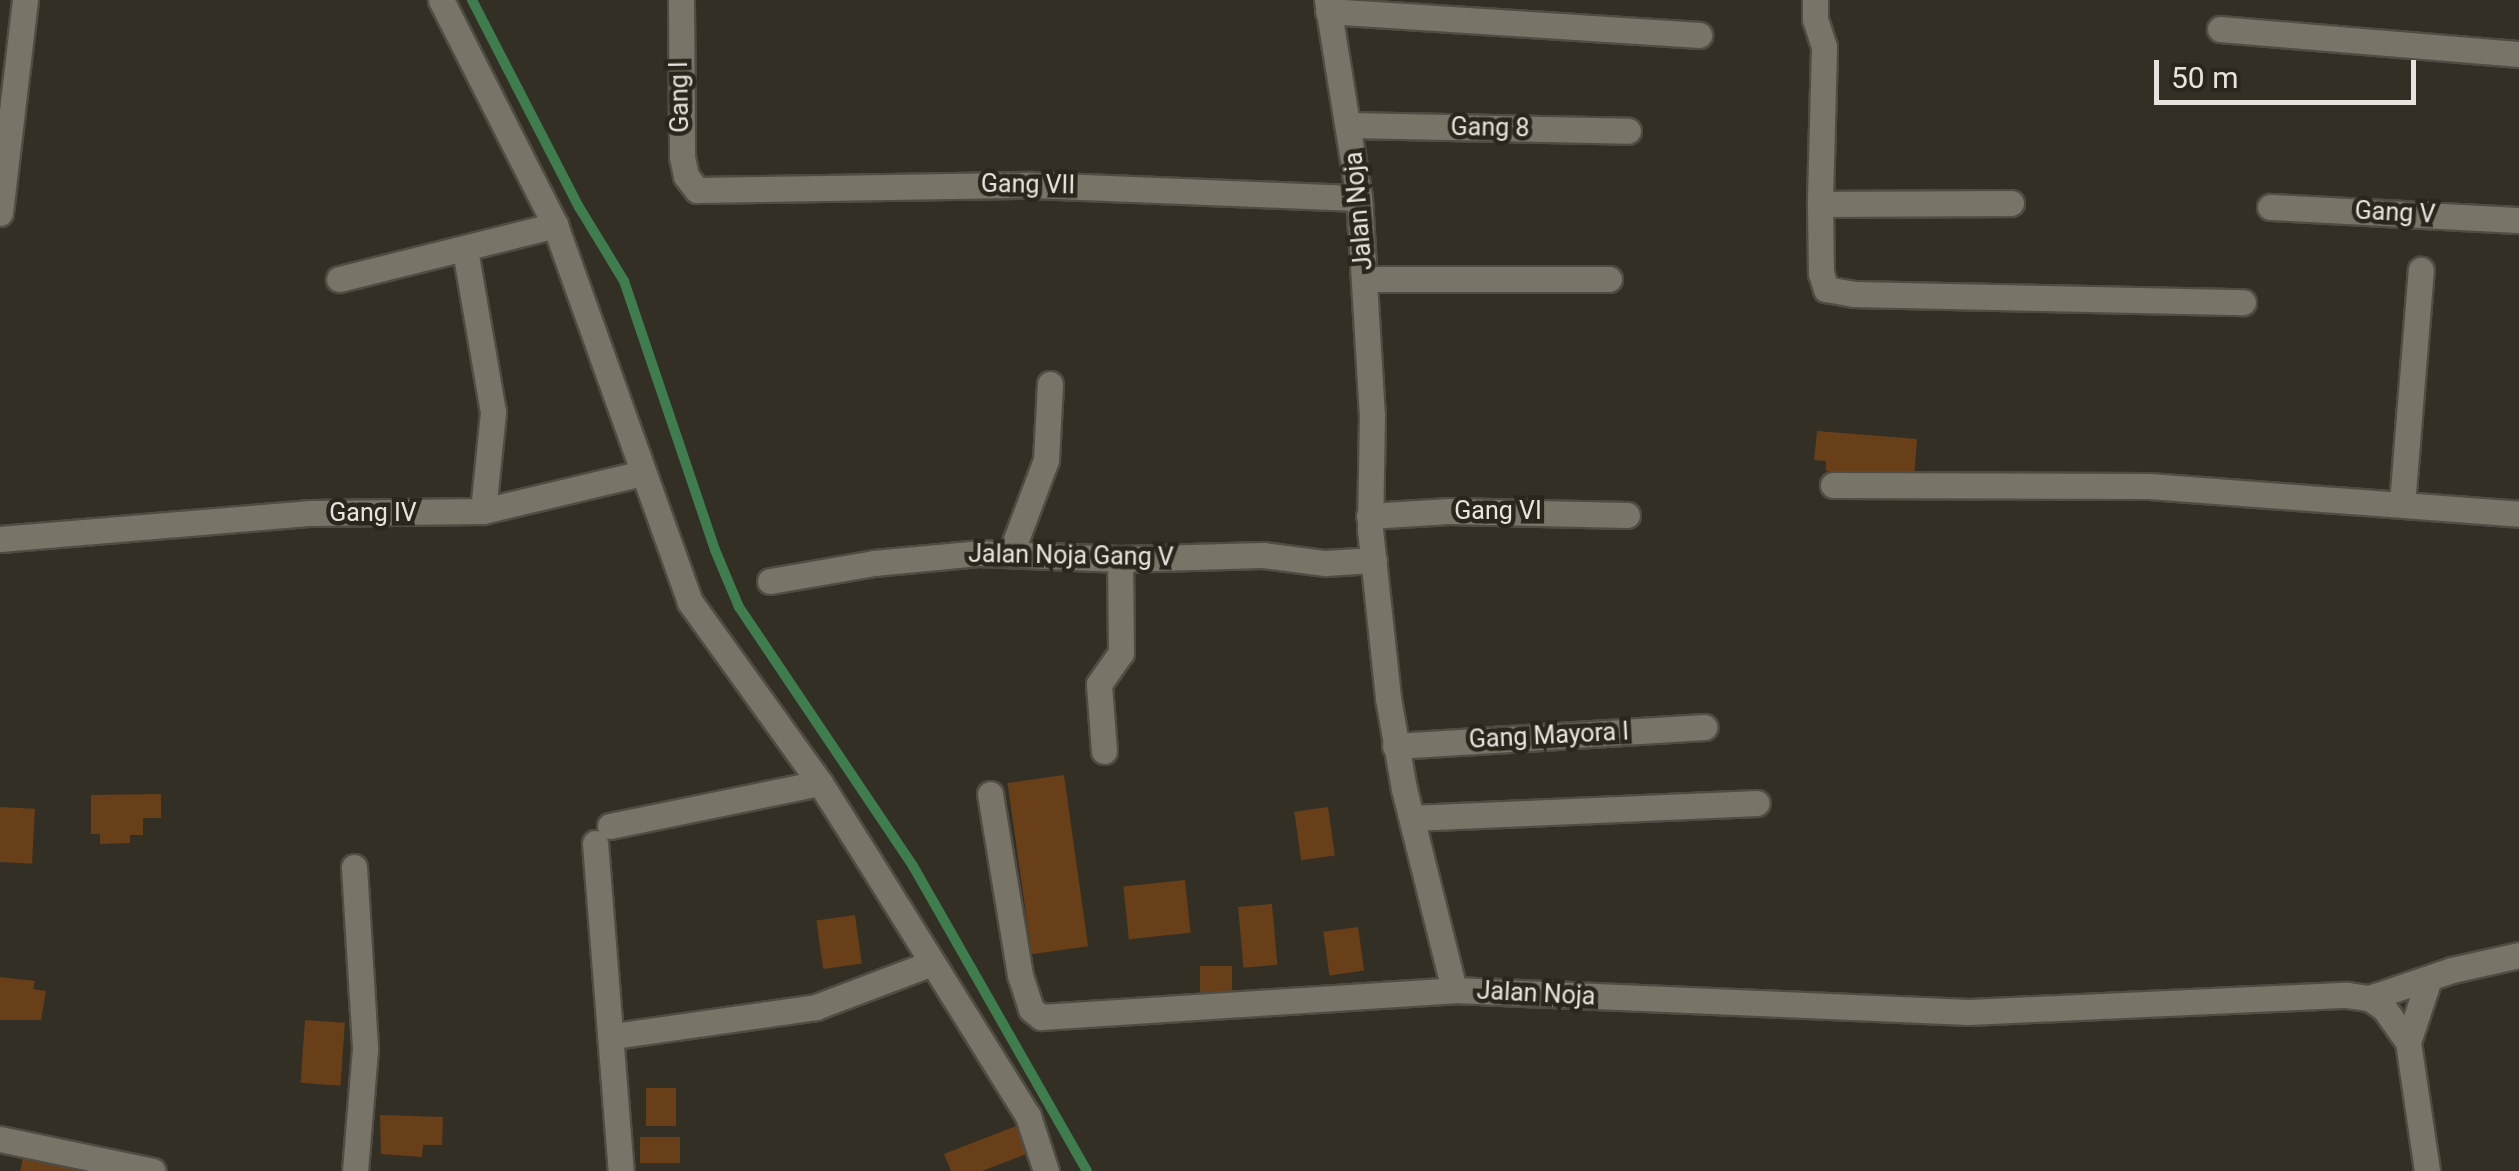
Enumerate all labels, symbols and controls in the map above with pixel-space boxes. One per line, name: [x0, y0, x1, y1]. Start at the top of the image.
scale bar: [2159, 40, 2422, 102]
text: 50 m: [2171, 60, 2238, 95]
street label: Gang I: [664, 61, 696, 133]
street label: Gang 8: [1450, 112, 1530, 144]
street label: Jalan Noja: [1339, 151, 1379, 271]
street label: Gang VII: [981, 169, 1075, 201]
street label: Gang V: [2354, 196, 2436, 230]
street label: Gang VI: [1454, 496, 1542, 526]
street label: Gang IV: [329, 498, 417, 528]
street label: Jalan Noja Gang V: [968, 539, 1174, 573]
street label: Gang Mayora I: [1468, 717, 1630, 755]
street label: Jalan Noja: [1476, 976, 1596, 1012]

